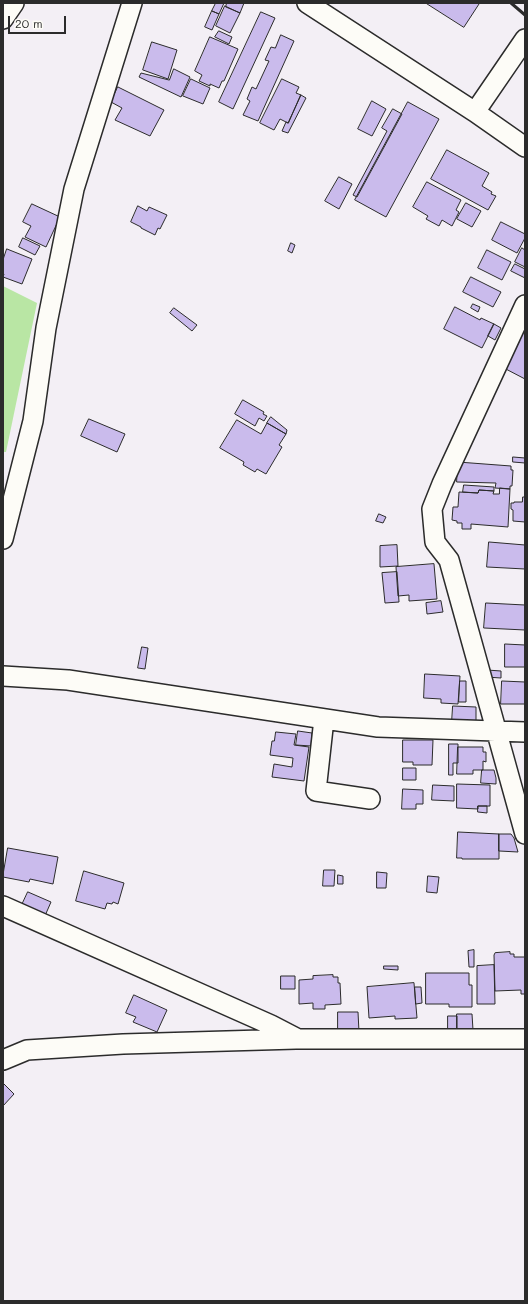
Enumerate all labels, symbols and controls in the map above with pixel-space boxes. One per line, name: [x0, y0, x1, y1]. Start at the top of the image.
scale bar: [10, 8, 68, 34]
text: 20 m: [15, 15, 43, 31]

